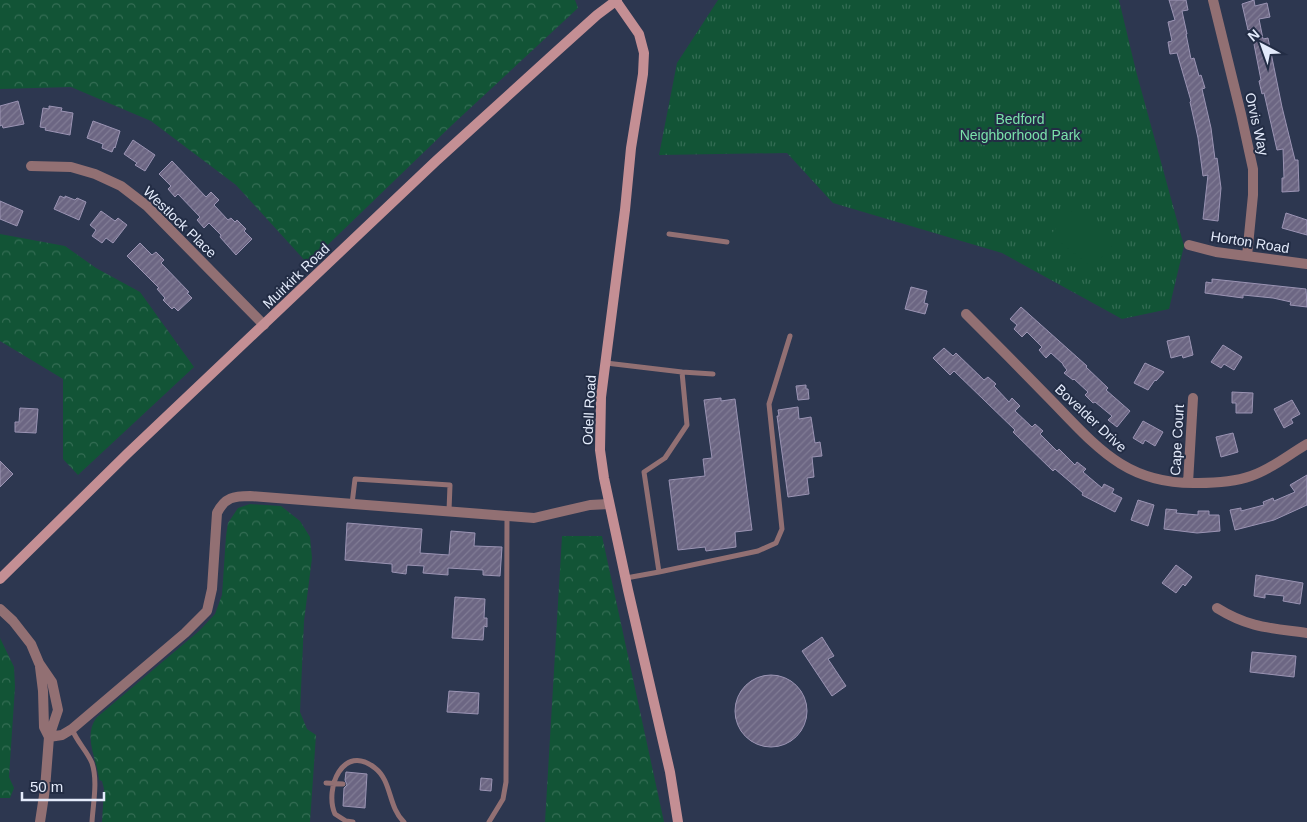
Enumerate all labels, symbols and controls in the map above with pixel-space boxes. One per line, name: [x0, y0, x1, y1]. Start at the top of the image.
north arrow: [1237, 20, 1287, 70]
text: N: [1244, 26, 1263, 45]
street label: Orvis Way: [1242, 91, 1272, 157]
park label: Bedford Neighborhood Park: [960, 111, 1081, 143]
street label: Westlock Place: [140, 183, 220, 261]
street label: Horton Road: [1210, 228, 1290, 256]
street label: Muirkirk Road: [259, 240, 333, 312]
street label: Odell Road: [579, 375, 599, 445]
street label: Bovelder Drive: [1052, 381, 1130, 455]
street label: Cape Court: [1167, 404, 1187, 476]
scale bar: [22, 770, 105, 802]
text: 50 m: [30, 778, 63, 795]

